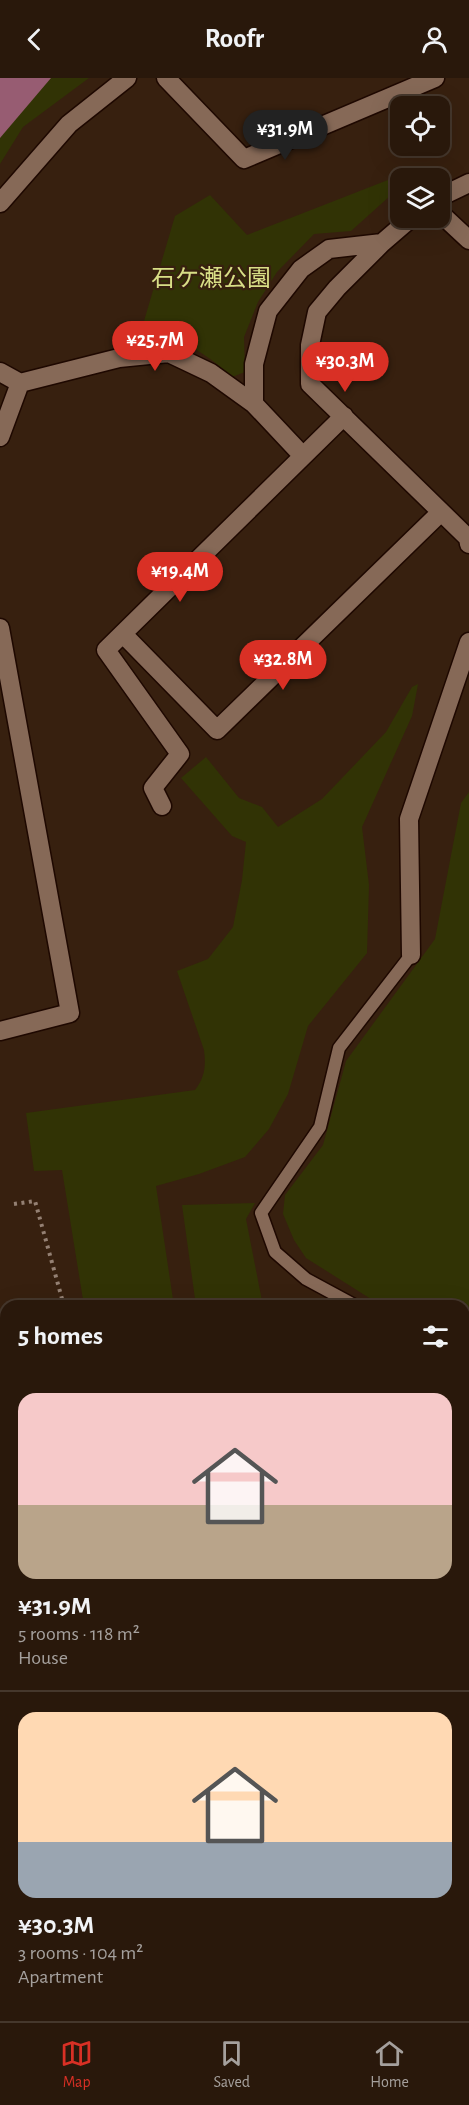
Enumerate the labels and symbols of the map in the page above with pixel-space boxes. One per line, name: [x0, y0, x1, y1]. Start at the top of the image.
pin: ¥31.9M: [236, 110, 334, 161]
park label: 石ケ瀬公園: [151, 266, 271, 291]
pin: ¥25.7M: [106, 321, 204, 372]
pin: ¥30.3M: [296, 342, 394, 393]
pin: ¥19.4M: [131, 552, 229, 603]
pin: ¥32.8M: [234, 640, 332, 691]

